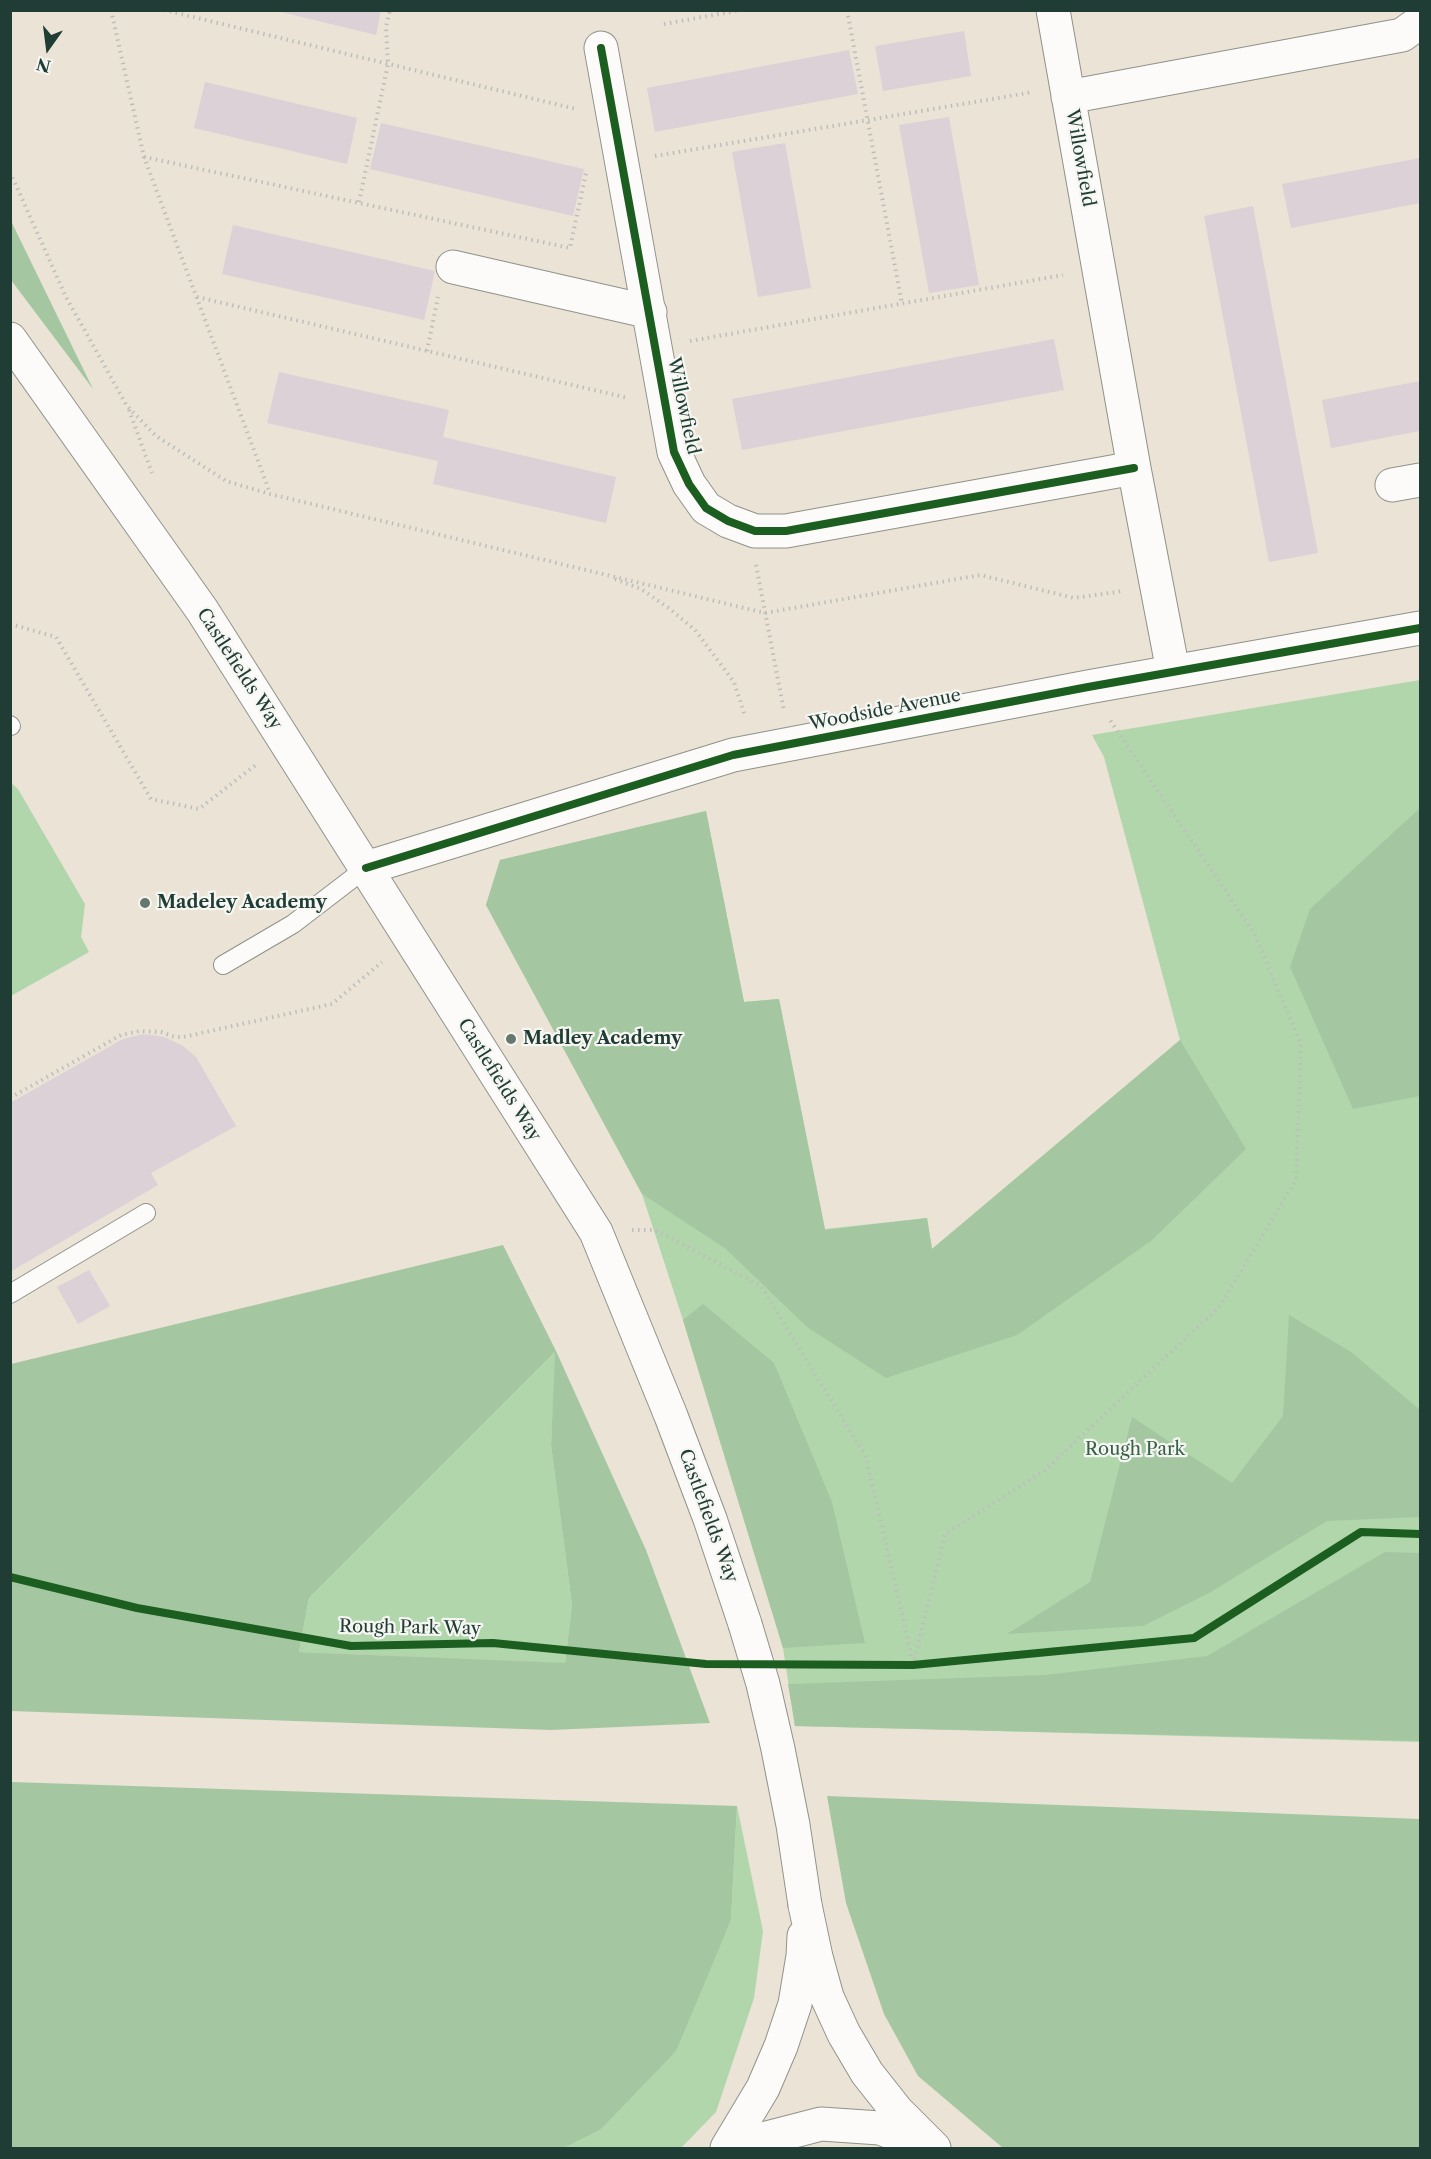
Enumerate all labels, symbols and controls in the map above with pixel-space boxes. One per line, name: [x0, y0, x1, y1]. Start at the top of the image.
north arrow: [18, 18, 78, 78]
text: N: [34, 54, 53, 77]
street label: Willowfield: [1061, 107, 1099, 209]
street label: Willowfield: [662, 355, 704, 457]
street label: Castlefields Way: [192, 604, 286, 734]
street label: Woodside Avenue: [807, 685, 963, 735]
place label: Madeley Academy: [157, 892, 327, 914]
marker: Madeley Academy: [138, 896, 152, 910]
street label: Castlefields Way: [453, 1015, 545, 1145]
place label: Madley Academy: [523, 1028, 682, 1050]
marker: Madley Academy: [504, 1032, 518, 1046]
park label: Rough Park: [1085, 1439, 1185, 1461]
street label: Castlefields Way: [674, 1446, 742, 1586]
street label: Rough Park Way: [339, 1616, 481, 1640]

